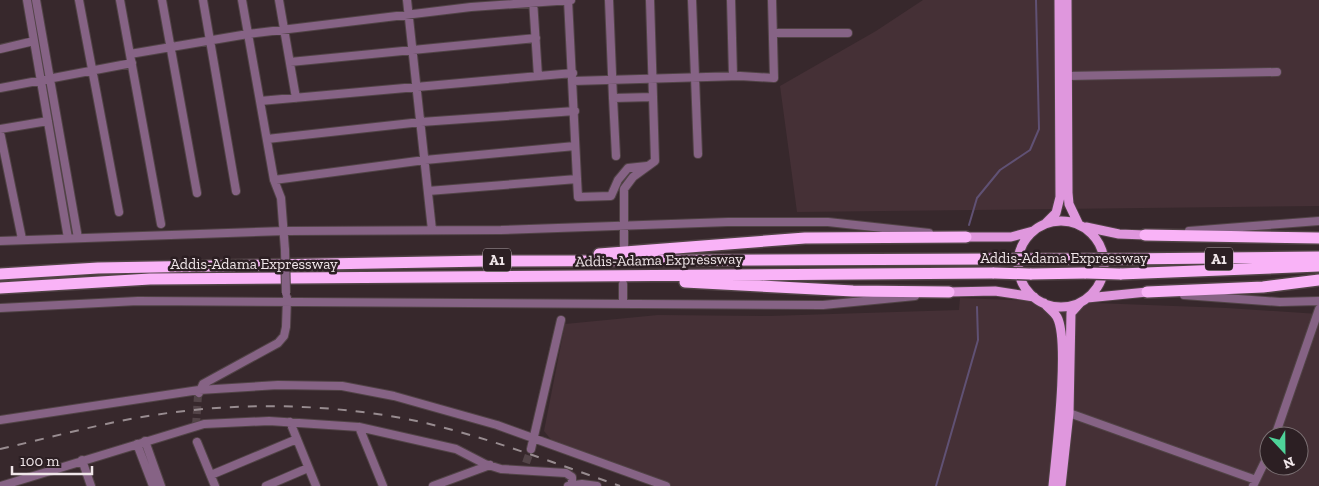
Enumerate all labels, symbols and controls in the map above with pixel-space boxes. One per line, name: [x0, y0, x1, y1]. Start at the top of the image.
road number: A1: [483, 248, 511, 272]
road number: A1: [1205, 248, 1233, 270]
street label: Addis-Adama Expressway: [980, 249, 1148, 267]
street label: Addis-Adama Expressway: [575, 250, 743, 270]
street label: Addis-Adama Expressway: [170, 255, 338, 273]
north arrow: [1259, 426, 1309, 476]
scale bar: [12, 444, 92, 476]
text: 100 m: [20, 452, 59, 470]
text: N: [1280, 453, 1297, 473]

